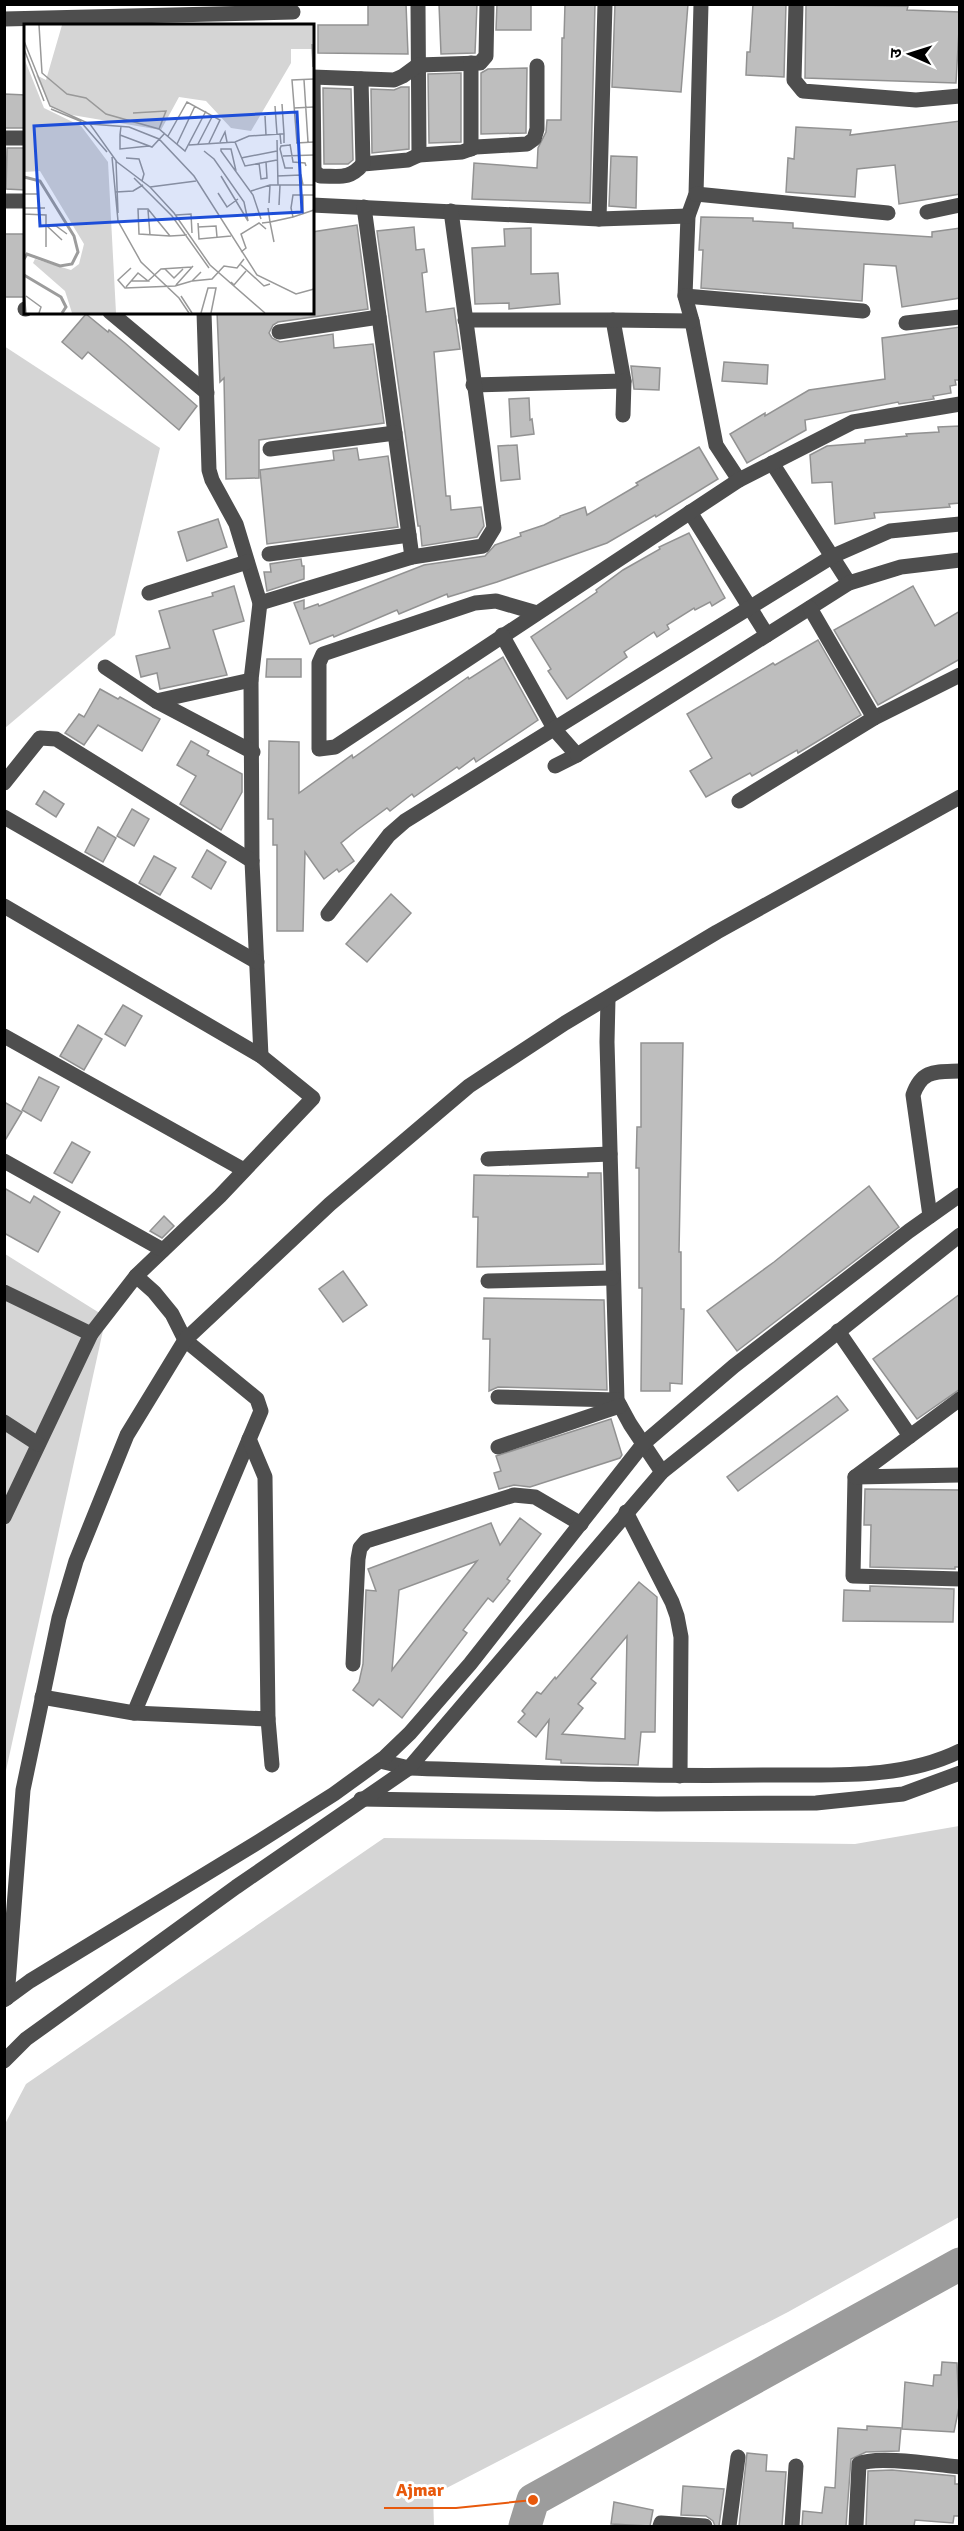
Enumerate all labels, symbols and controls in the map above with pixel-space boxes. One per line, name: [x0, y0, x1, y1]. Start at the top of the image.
inset map: [24, 24, 314, 314]
north arrow: [880, 24, 940, 84]
text: उ: [886, 47, 906, 58]
callout: Ajmar: [384, 2472, 456, 2508]
text: Ajmar: [396, 2479, 445, 2501]

